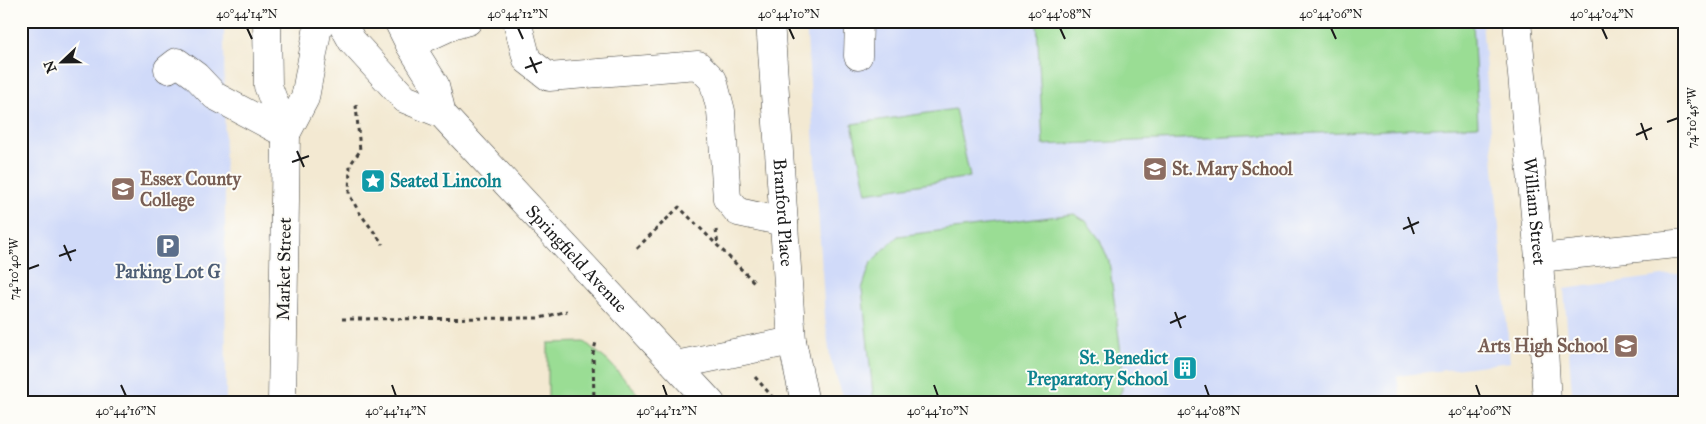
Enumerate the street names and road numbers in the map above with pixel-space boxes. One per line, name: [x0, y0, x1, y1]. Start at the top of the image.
street label: William Street: [1519, 156, 1550, 266]
street label: Branford Place: [768, 158, 798, 267]
street label: Springfield Avenue: [521, 200, 632, 317]
street label: Market Street: [272, 216, 296, 321]

